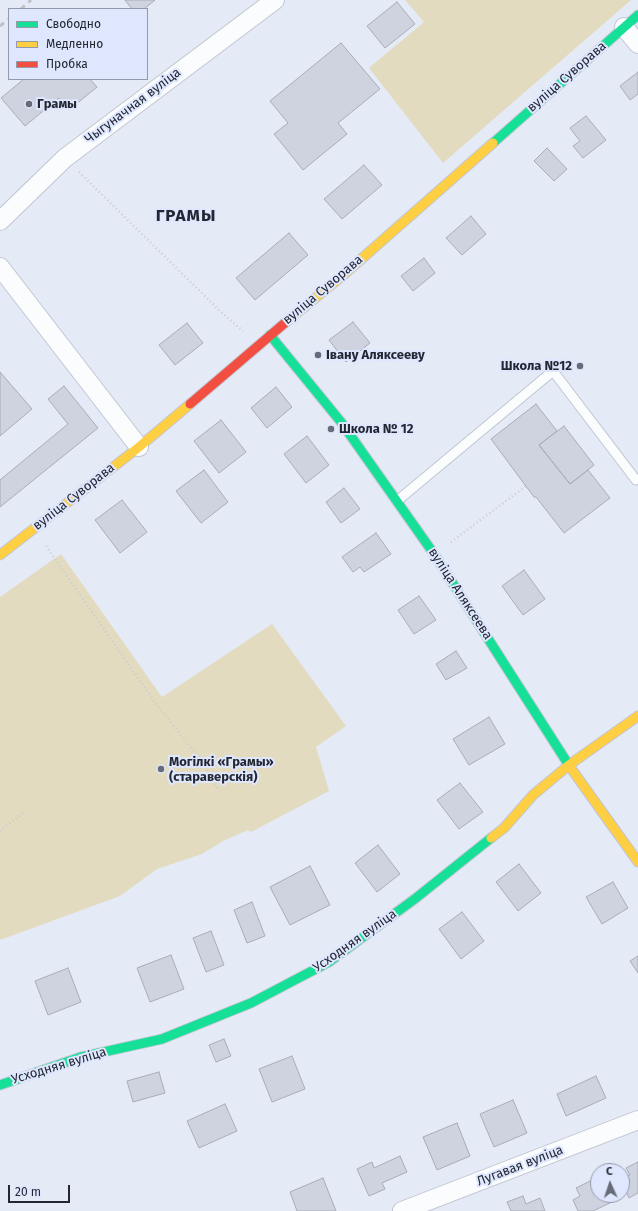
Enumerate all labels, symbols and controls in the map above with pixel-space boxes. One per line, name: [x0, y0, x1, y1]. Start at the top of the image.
legend: [8, 8, 148, 80]
text: Свободно: [46, 17, 101, 31]
text: Медленно: [46, 37, 103, 51]
street label: вуліца Суворава: [524, 38, 610, 116]
text: Пробка: [46, 57, 88, 71]
street label: Чыгуначная вуліца: [82, 65, 184, 147]
place label: Грамы: [37, 96, 77, 112]
marker: Грамы: [24, 99, 34, 109]
district label: ГРАМЫ: [156, 206, 216, 226]
street label: вуліца Суворава: [280, 252, 366, 328]
place label: Івану Аляксееву: [326, 347, 425, 363]
marker: Івану Аляксееву: [313, 350, 323, 360]
place label: Школа №12: [501, 358, 572, 374]
marker: Школа №12: [575, 361, 585, 371]
place label: Школа № 12: [339, 421, 413, 437]
marker: Школа № 12: [326, 424, 336, 434]
street label: вуліца Суворава: [30, 460, 118, 534]
street label: вуліца Аляксеева: [425, 545, 495, 643]
place label: Могілкі «Грамы» (стараверскія): [169, 754, 274, 785]
marker: Могілкі «Грамы» (стараверскія): [156, 764, 166, 774]
street label: Усходняя вуліца: [310, 906, 400, 976]
street label: Усходняя вуліца: [10, 1044, 108, 1088]
street label: Лугавая вуліца: [475, 1142, 565, 1190]
north arrow: [590, 1163, 630, 1203]
text: С: [606, 1165, 613, 1178]
scale bar: [10, 1177, 72, 1203]
text: 20 m: [15, 1185, 41, 1199]

